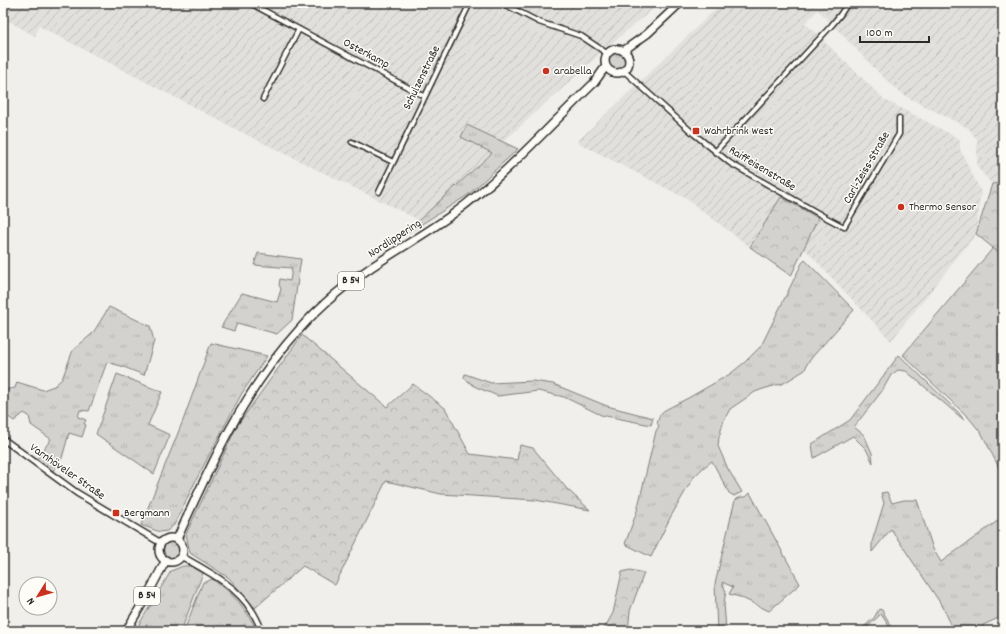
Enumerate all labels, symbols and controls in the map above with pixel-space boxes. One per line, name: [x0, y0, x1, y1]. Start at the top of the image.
scale bar: [860, 18, 929, 44]
text: 100 m: [866, 25, 893, 42]
street label: Osterkamp: [340, 35, 392, 73]
street label: Schulzenstraße: [399, 43, 445, 113]
place label: arabella: [554, 63, 592, 80]
marker: arabella: [541, 66, 551, 76]
place label: Wahrbrink West: [704, 123, 774, 140]
marker: Wahrbrink West: [691, 126, 701, 136]
street label: Carl-Zeiss-Straße: [839, 129, 895, 207]
street label: Raiffeisenstraße: [725, 142, 799, 196]
place label: Thermo Sensor: [909, 199, 977, 216]
marker: Thermo Sensor: [896, 202, 906, 212]
street label: Nordlippering: [365, 215, 425, 263]
road number: B 54: [338, 272, 364, 290]
street label: Varnhöveler Straße: [26, 440, 108, 504]
place label: Bergmann: [124, 505, 170, 522]
marker: Bergmann: [111, 508, 121, 518]
north arrow: [18, 576, 58, 616]
road number: B 54: [134, 587, 160, 605]
text: N: [23, 593, 40, 608]

